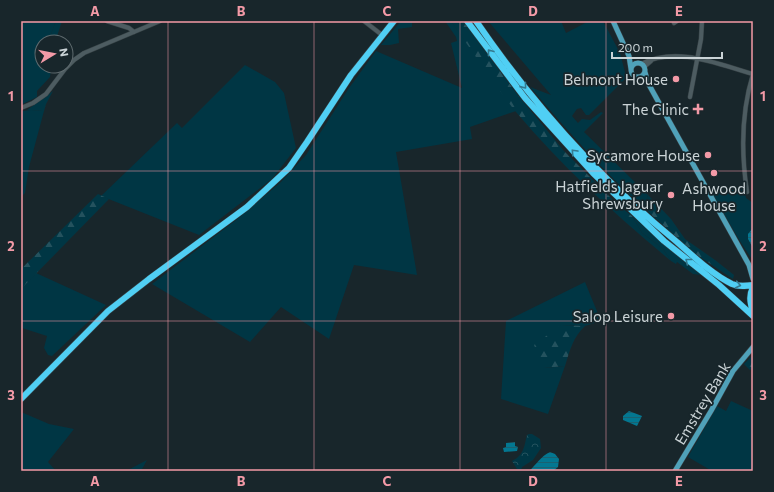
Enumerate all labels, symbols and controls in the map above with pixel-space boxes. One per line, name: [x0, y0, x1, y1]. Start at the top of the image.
text: A: [90, 3, 100, 19]
text: B: [237, 3, 246, 19]
text: C: [383, 3, 392, 19]
text: D: [528, 3, 538, 19]
text: E: [675, 3, 683, 19]
north arrow: [34, 34, 74, 74]
scale bar: [612, 34, 722, 60]
text: 200 m: [618, 40, 653, 54]
text: N: [57, 47, 71, 57]
one-way arrow: [488, 50, 495, 57]
place label: Belmont House: [564, 70, 668, 88]
marker: Belmont House: [671, 74, 681, 84]
one-way arrow: [520, 81, 527, 88]
text: 1: [8, 88, 14, 104]
text: 1: [760, 88, 766, 104]
place label: The Clinic: [622, 100, 689, 118]
marker: The Clinic: [692, 103, 704, 115]
place label: Sycamore House: [587, 146, 700, 164]
one-way arrow: [571, 149, 578, 157]
marker: Sycamore House: [703, 150, 713, 160]
marker: Ashwood House: [709, 168, 719, 178]
place label: Hatfields Jaguar Shrewsbury: [555, 177, 663, 212]
place label: Ashwood House: [682, 179, 746, 214]
marker: Hatfields Jaguar Shrewsbury: [666, 190, 676, 200]
text: 2: [7, 238, 15, 254]
text: 2: [759, 238, 767, 254]
one-way arrow: [686, 258, 693, 265]
one-way arrow: [735, 281, 741, 289]
place label: Salop Leisure: [573, 307, 663, 325]
marker: Salop Leisure: [666, 311, 676, 321]
street label: Emstrey Bank: [670, 358, 734, 448]
text: 3: [7, 387, 15, 403]
text: 3: [759, 387, 767, 403]
text: A: [90, 473, 100, 489]
text: B: [237, 473, 246, 489]
text: C: [383, 473, 392, 489]
text: D: [528, 473, 538, 489]
text: E: [675, 473, 683, 489]

